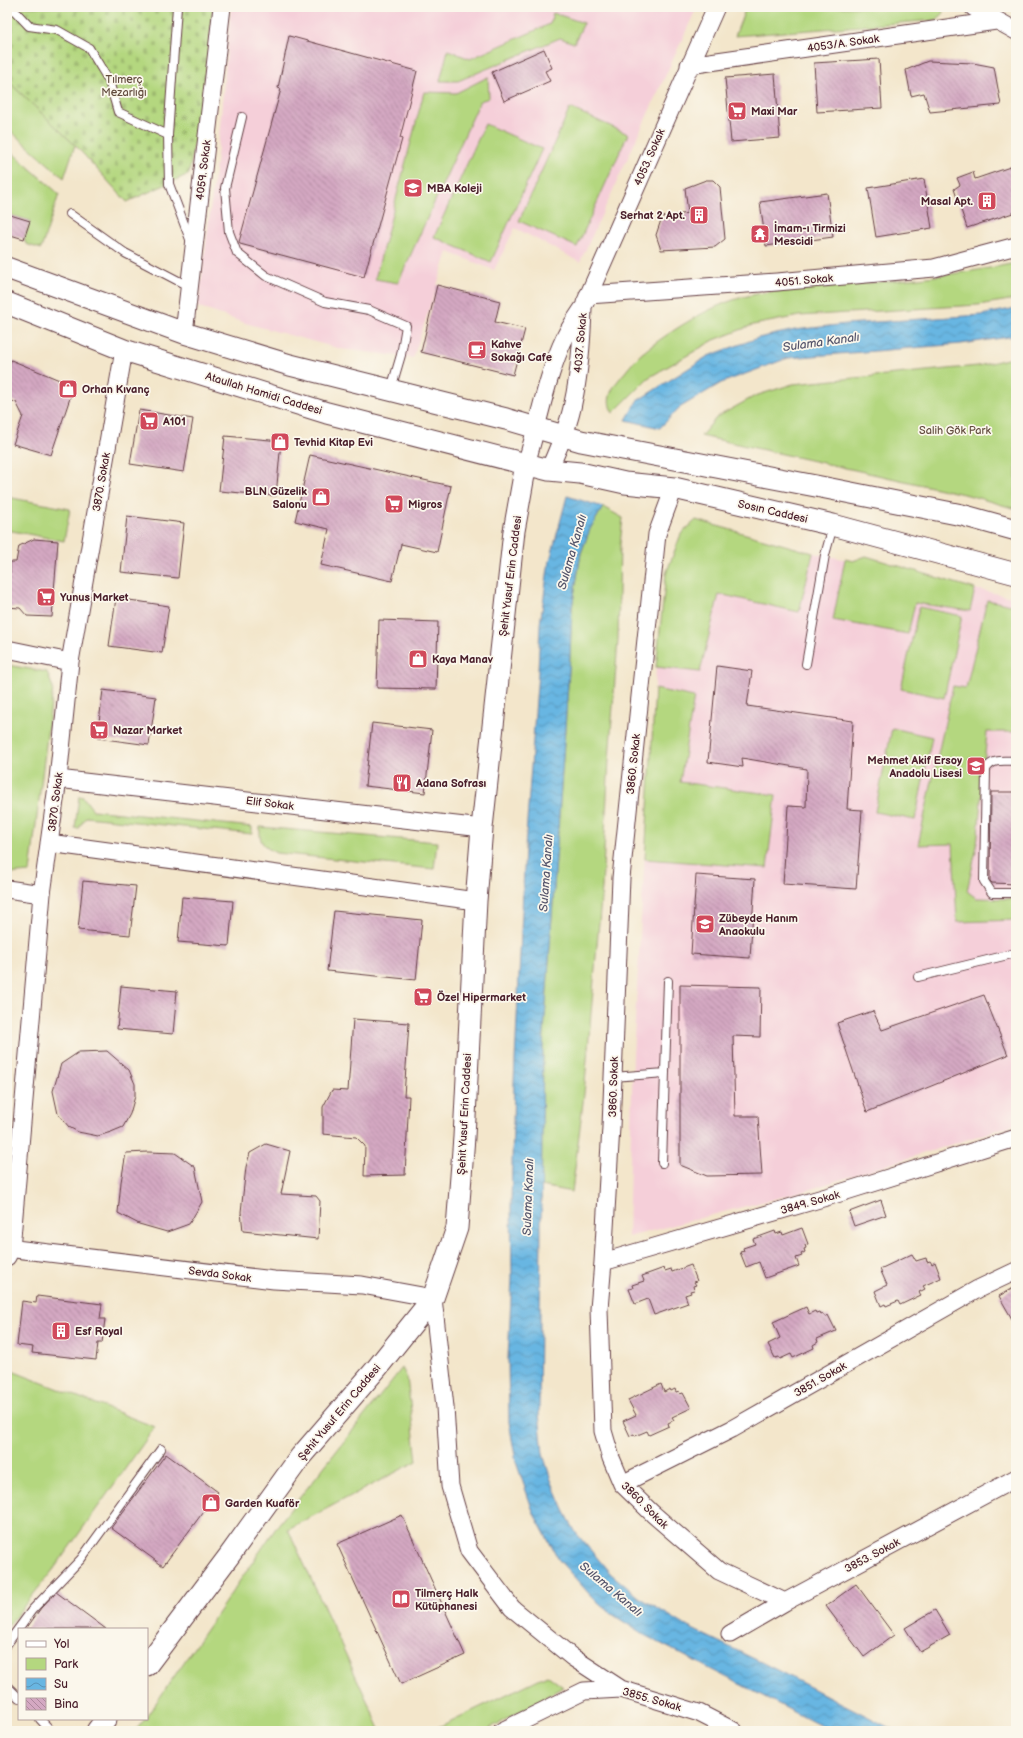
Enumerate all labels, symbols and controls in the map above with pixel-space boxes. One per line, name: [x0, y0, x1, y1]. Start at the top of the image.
street label: 4053/A. Sokak: [806, 32, 880, 55]
park label: Tılmerç Mezarlığı: [101, 73, 147, 99]
supermarket icon: Maxi Mar: [726, 100, 748, 122]
place label: Maxi Mar: [751, 105, 798, 118]
street label: 4053. Sokak: [631, 126, 668, 188]
street label: 4059. Sokak: [193, 139, 214, 201]
school or university icon: MBA Koleji: [402, 177, 424, 199]
place label: MBA Koleji: [427, 182, 482, 195]
building icon: Masal Apt.: [976, 190, 998, 212]
place label: Masal Apt.: [921, 195, 974, 208]
building icon: Serhat 2 Apt.: [688, 204, 710, 226]
place label: Serhat 2 Apt.: [620, 209, 686, 222]
place label: İmam-ı Tirmizi Mescidi: [774, 221, 846, 248]
temple icon: İmam-ı Tirmizi Mescidi: [749, 223, 771, 245]
street label: 4051. Sokak: [774, 271, 834, 290]
street label: 4037. Sokak: [571, 312, 590, 373]
water label: Sulama Kanalı: [782, 330, 861, 355]
place label: Kahve Sokağı Cafe: [491, 338, 552, 364]
cafe icon: Kahve Sokağı Cafe: [466, 339, 488, 361]
street label: Ataullah Hamidi Caddesi: [204, 370, 324, 417]
shop icon: Orhan Kıvanç: [57, 378, 79, 400]
place label: Orhan Kıvanç: [82, 383, 150, 396]
supermarket icon: A101: [138, 410, 160, 432]
place label: A101: [162, 415, 186, 428]
park label: Salih Gök Park: [919, 424, 992, 437]
shop icon: Tevhid Kitap Evi: [269, 431, 291, 453]
place label: Tevhid Kitap Evi: [294, 436, 373, 449]
street label: 3870. Sokak: [90, 451, 113, 513]
place label: BLN Güzelik Salonu: [245, 485, 307, 511]
shop icon: BLN Güzelik Salonu: [310, 486, 332, 508]
supermarket icon: Migros: [383, 493, 405, 515]
street label: Sosın Caddesi: [737, 497, 809, 526]
place label: Migros: [408, 498, 443, 511]
water label: Sulama Kanalı: [555, 513, 590, 591]
street label: Şehit Yusuf Erin Caddesi: [497, 515, 524, 637]
supermarket icon: Yunus Market: [35, 586, 57, 608]
place label: Yunus Market: [60, 591, 129, 604]
shop icon: Kaya Manav: [407, 648, 429, 670]
place label: Kaya Manav: [432, 653, 494, 666]
supermarket icon: Nazar Market: [88, 719, 110, 741]
place label: Nazar Market: [113, 724, 182, 737]
street label: 3860. Sokak: [624, 732, 643, 795]
place label: Mehmet Akif Ersoy Anadolu Lisesi: [867, 754, 962, 780]
school or university icon: Mehmet Akif Ersoy Anadolu Lisesi: [965, 755, 987, 777]
street label: 3870. Sokak: [45, 771, 66, 832]
restaurant icon: Adana Sofrası: [391, 772, 413, 794]
place label: Adana Sofrası: [415, 777, 487, 790]
street label: Elif Sokak: [245, 794, 295, 813]
water label: Sulama Kanalı: [536, 834, 557, 912]
place label: Zübeyde Hanım Anaokulu: [718, 912, 798, 938]
school or university icon: Zübeyde Hanım Anaokulu: [694, 913, 716, 935]
supermarket icon: Özel Hipermarket: [412, 986, 434, 1008]
place label: Özel Hipermarket: [437, 990, 526, 1004]
street label: Şehit Yusuf Erin Caddesi: [455, 1053, 474, 1175]
street label: 3860. Sokak: [606, 1056, 621, 1118]
water label: Sulama Kanalı: [520, 1158, 537, 1236]
street label: 3849. Sokak: [779, 1188, 842, 1217]
street label: Sevda Sokak: [188, 1264, 253, 1285]
building icon: Esf Royal: [50, 1320, 72, 1342]
place label: Esf Royal: [75, 1325, 123, 1338]
street label: 3851. Sokak: [792, 1359, 849, 1400]
street label: Şehit Yusuf Erin Caddesi: [295, 1362, 383, 1463]
street label: 3860. Sokak: [618, 1479, 671, 1532]
shop icon: Garden Kuaför: [200, 1492, 222, 1514]
place label: Garden Kuaför: [225, 1497, 300, 1510]
street label: 3853. Sokak: [842, 1535, 903, 1575]
water label: Sulama Kanalı: [576, 1559, 645, 1620]
place label: Tilmerç Halk Kütüphanesi: [415, 1587, 478, 1613]
library icon: Tilmerç Halk Kütüphanesi: [390, 1588, 412, 1610]
legend: [18, 1628, 148, 1720]
text: Yol: [53, 1637, 69, 1652]
text: Park: [54, 1657, 78, 1672]
text: Su: [54, 1677, 68, 1692]
street label: 3855. Sokak: [621, 1685, 683, 1714]
text: Bina: [54, 1697, 79, 1712]

